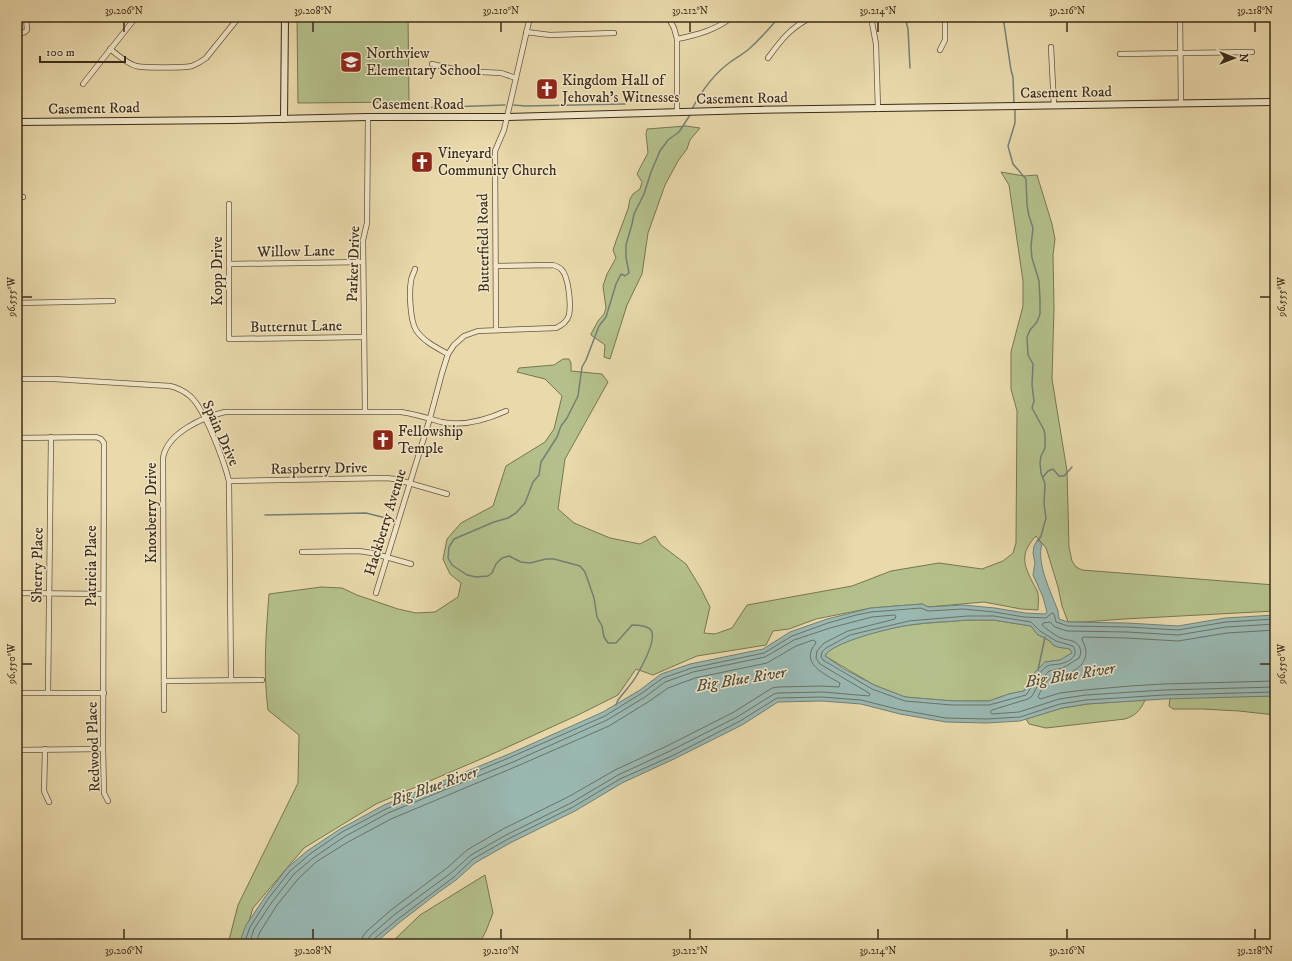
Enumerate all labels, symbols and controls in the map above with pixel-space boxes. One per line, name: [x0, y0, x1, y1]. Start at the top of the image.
text: 39.206°N: [105, 5, 143, 17]
text: 39.208°N: [294, 5, 332, 17]
text: 39.210°N: [483, 5, 519, 17]
text: 39.212°N: [672, 5, 708, 17]
text: 39.214°N: [860, 5, 896, 17]
text: 39.216°N: [1049, 5, 1085, 17]
text: 39.218°N: [1237, 5, 1273, 17]
scale bar: [40, 38, 125, 64]
north arrow: [1214, 38, 1254, 78]
place label: Northview Elementary School: [366, 44, 481, 80]
text: 100 m: [46, 45, 75, 60]
school or university icon: Northview Elementary School: [338, 49, 364, 75]
text: N: [1236, 53, 1250, 63]
place label: Kingdom Hall of Jehovah's Witnesses: [560, 71, 679, 107]
church icon: Kingdom Hall of Jehovah's Witnesses: [534, 76, 560, 102]
street label: Casement Road: [1020, 82, 1113, 103]
street label: Casement Road: [696, 88, 789, 109]
street label: Casement Road: [372, 95, 464, 114]
street label: Casement Road: [48, 98, 141, 119]
place label: Vineyard Community Church: [437, 144, 557, 180]
church icon: Vineyard Community Church: [409, 149, 435, 175]
street label: Butterfield Road: [473, 193, 494, 293]
street label: Parker Drive: [343, 226, 364, 302]
street label: Kopp Drive: [208, 236, 227, 306]
street label: Willow Lane: [256, 241, 335, 262]
text: 96.555°W: [6, 276, 18, 318]
text: 96.555°W: [1276, 276, 1288, 318]
street label: Butternut Lane: [250, 316, 342, 337]
street label: Spain Drive: [198, 397, 243, 469]
place label: Fellowship Temple: [398, 422, 464, 458]
church icon: Fellowship Temple: [370, 427, 396, 453]
street label: Raspberry Drive: [270, 458, 368, 479]
street label: Knoxberry Drive: [142, 462, 161, 564]
street label: Hackberry Avenue: [360, 466, 411, 578]
street label: Patricia Place: [82, 525, 101, 607]
street label: Sherry Place: [27, 527, 48, 603]
text: 96.550°W: [6, 643, 18, 685]
text: 96.550°W: [1276, 643, 1288, 685]
water label: Big Blue River: [1023, 658, 1118, 692]
water label: Big Blue River: [694, 662, 789, 696]
street label: Redwood Place: [82, 701, 105, 793]
water label: Big Blue River: [387, 761, 482, 810]
text: 39.206°N: [105, 945, 143, 957]
text: 39.208°N: [294, 945, 332, 957]
text: 39.210°N: [483, 945, 519, 957]
text: 39.212°N: [672, 945, 708, 957]
text: 39.214°N: [860, 945, 896, 957]
text: 39.216°N: [1049, 945, 1085, 957]
text: 39.218°N: [1237, 945, 1273, 957]

